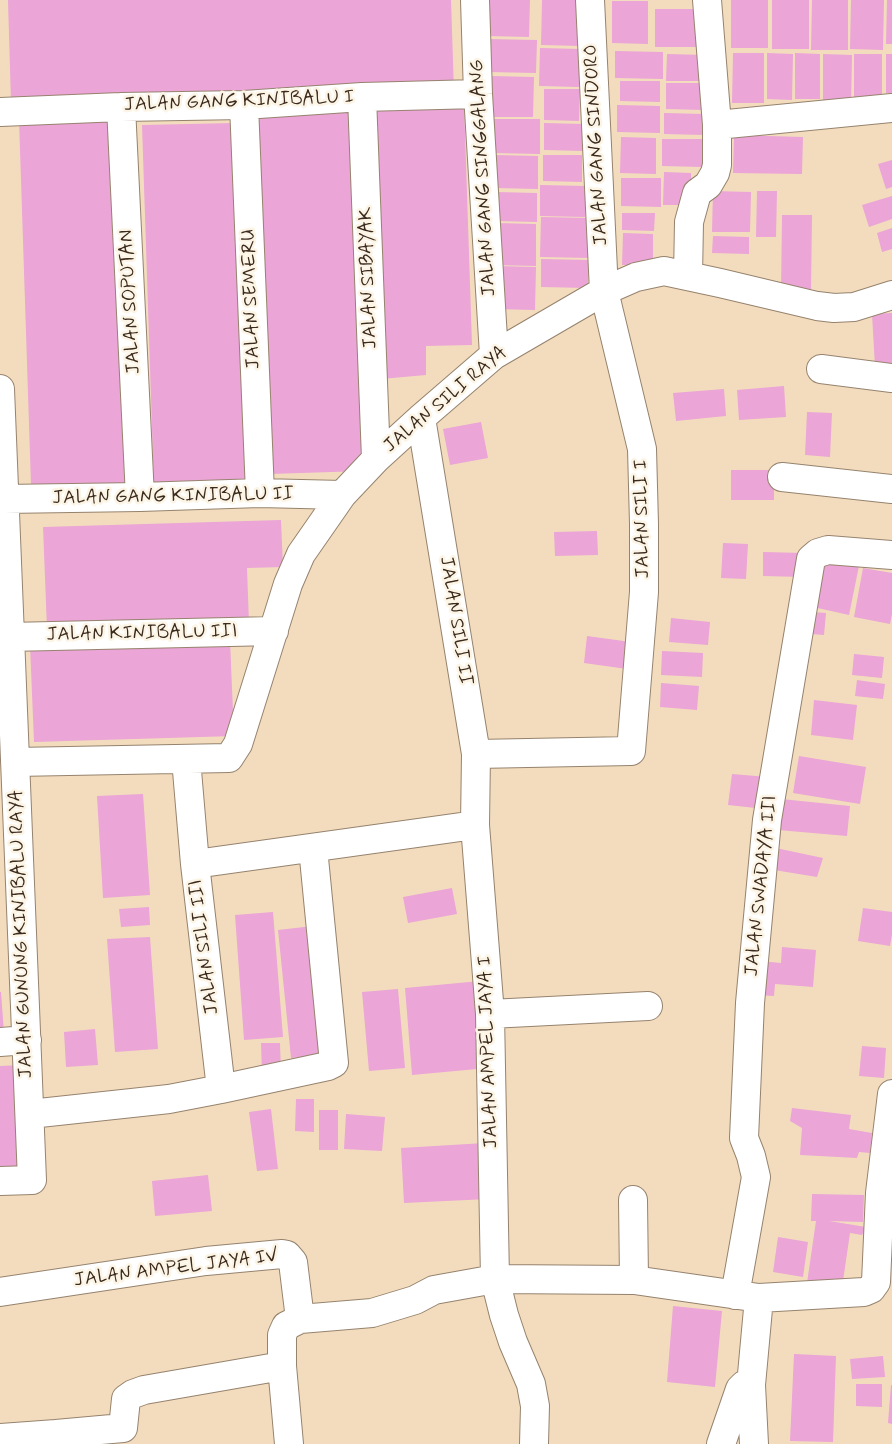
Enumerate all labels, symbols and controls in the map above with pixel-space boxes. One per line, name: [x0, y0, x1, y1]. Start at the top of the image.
street label: JALAN GANG SINDORO: [580, 44, 614, 246]
street label: JALAN GANG SINGGALANG: [466, 59, 502, 297]
street label: JALAN GANG KINIBALU I: [123, 87, 355, 117]
street label: JALAN SIBAYAK: [355, 207, 383, 349]
street label: JALAN SOPUTAN: [116, 229, 146, 375]
street label: JALAN SEMERU: [238, 229, 266, 369]
street label: JALAN SILI RAYA: [380, 342, 512, 458]
street label: JALAN SILI I: [631, 459, 655, 579]
street label: JALAN GANG KINIBALU II: [52, 483, 294, 511]
street label: JALAN SILI II: [434, 555, 476, 687]
street label: JALAN KINIBALU III: [46, 621, 238, 647]
street label: JALAN GUNUNG KINIBALU RAYA: [6, 789, 38, 1079]
street label: JALAN SWADAYA III: [741, 794, 783, 978]
street label: JALAN SILI III: [185, 878, 225, 1016]
street label: JALAN AMPEL JAYA I: [474, 955, 504, 1149]
street label: JALAN AMPEL JAYA IV: [73, 1245, 279, 1293]

